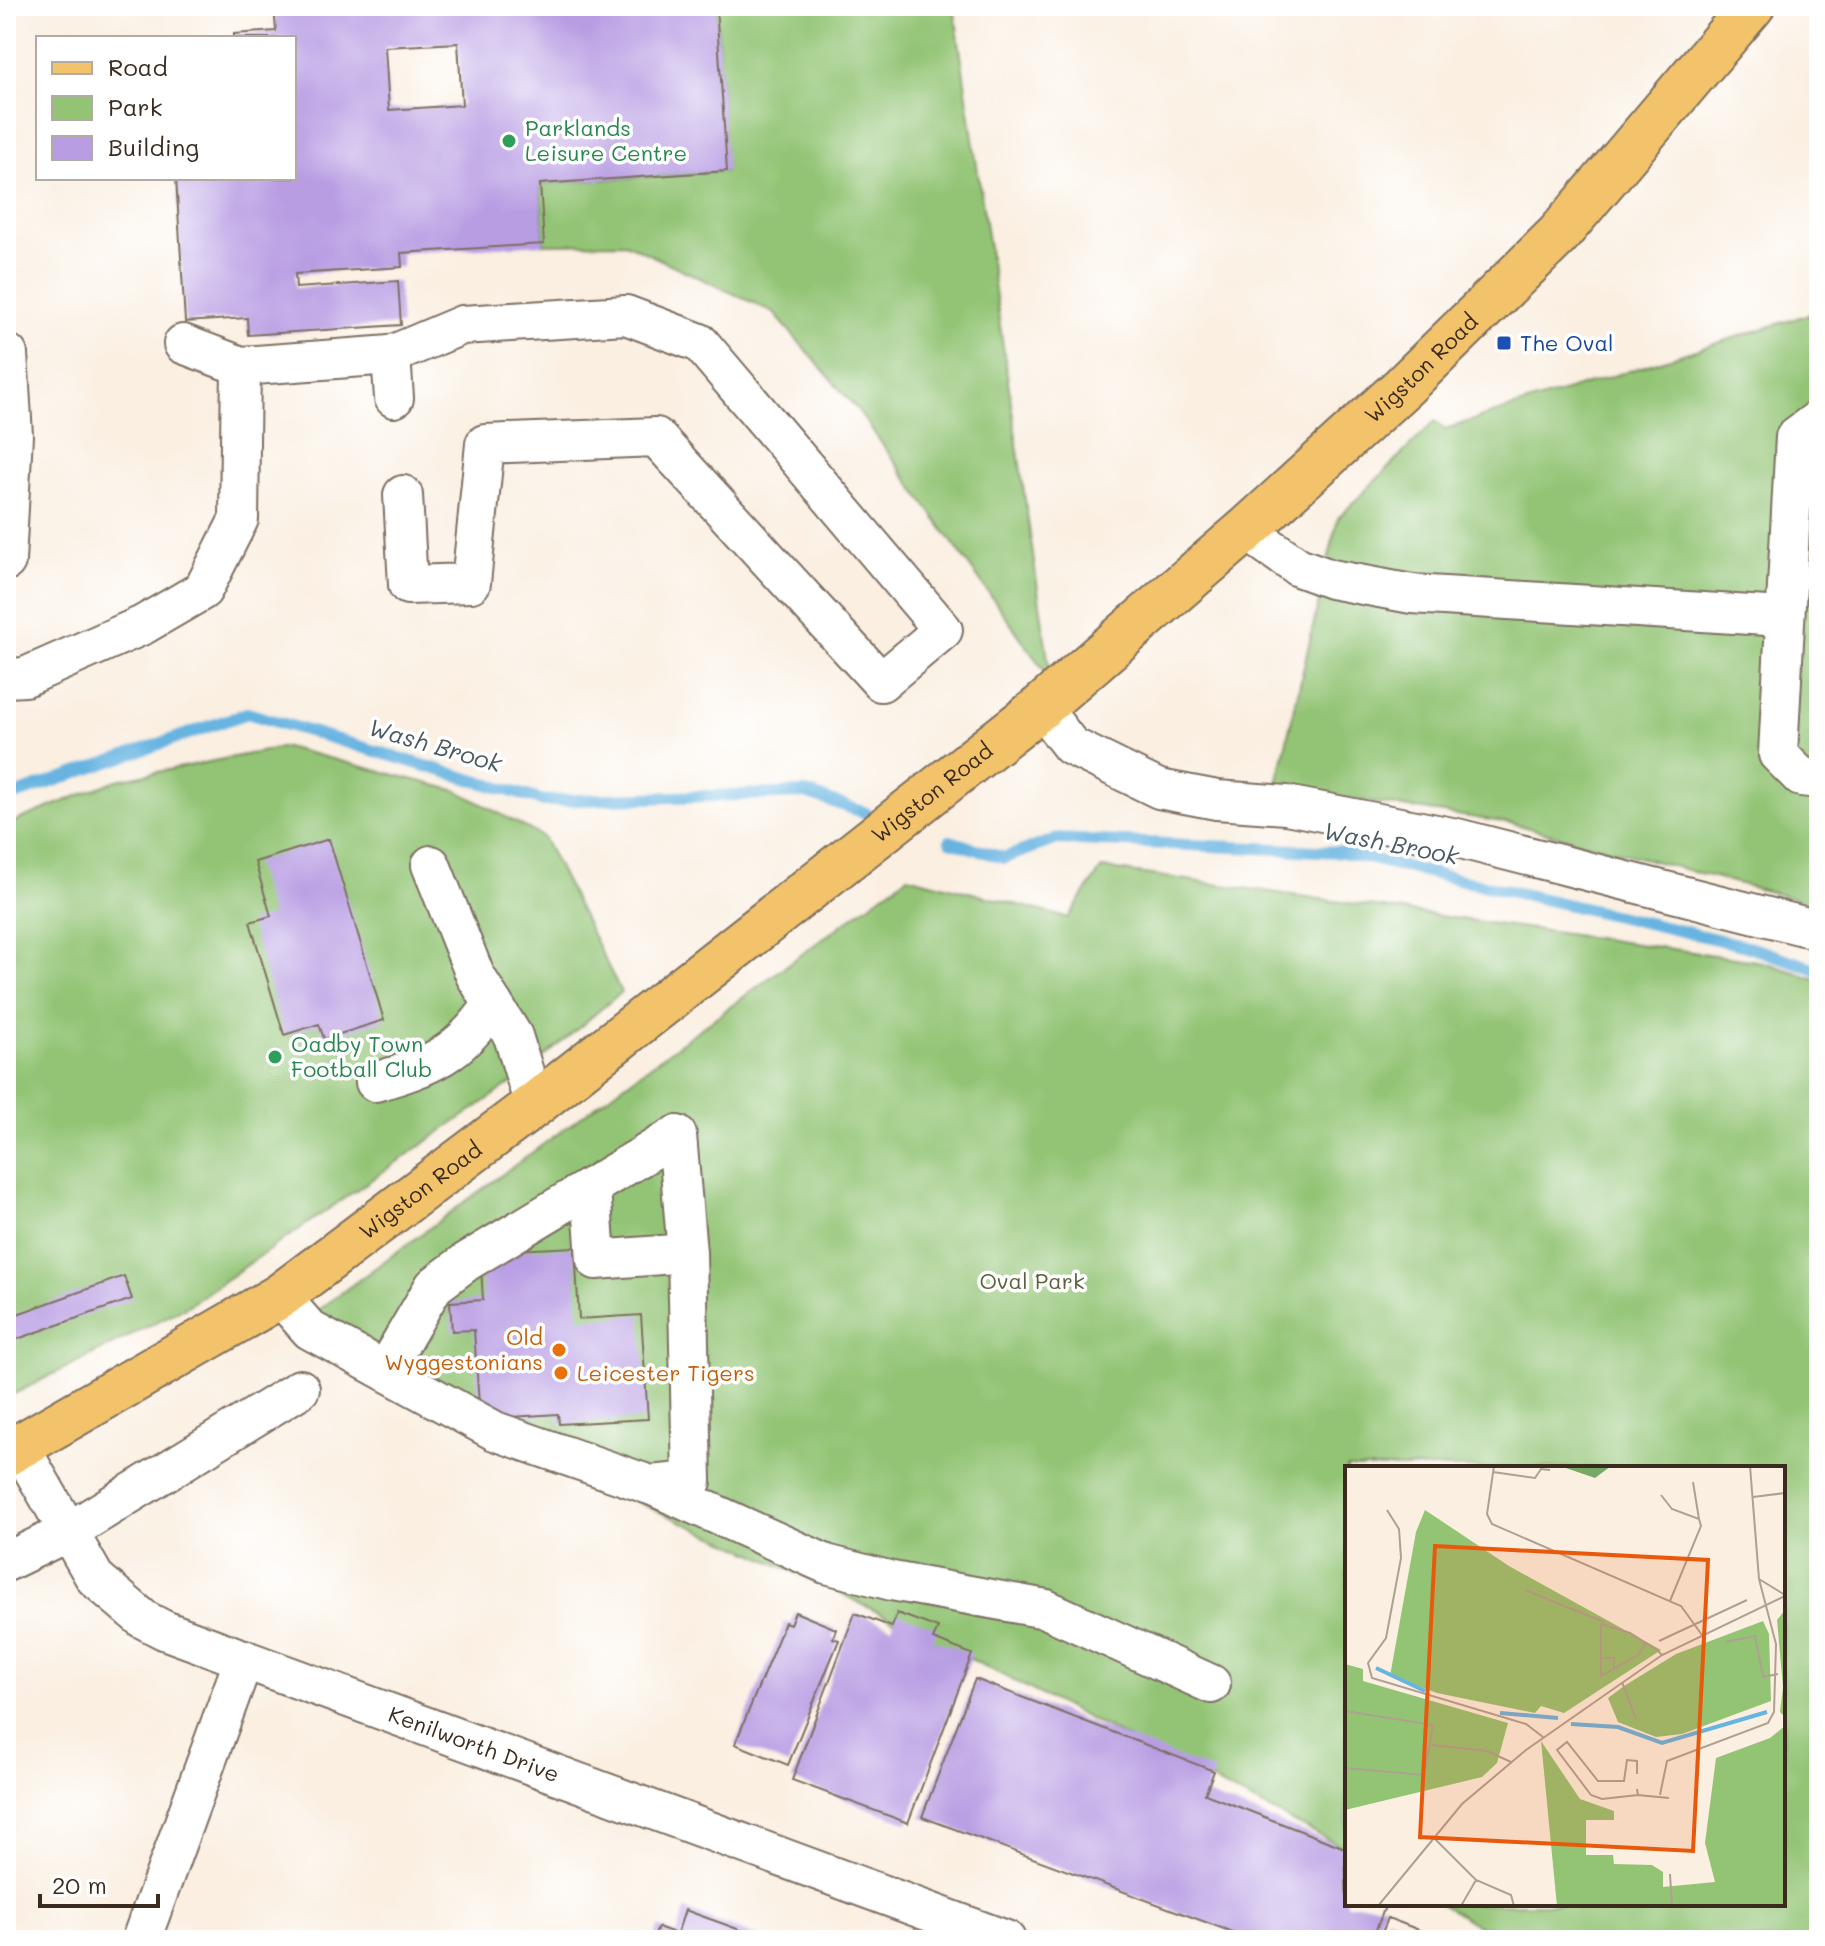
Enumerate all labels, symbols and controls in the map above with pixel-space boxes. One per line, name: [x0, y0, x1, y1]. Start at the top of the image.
legend: [36, 36, 296, 180]
text: Road: [108, 51, 168, 82]
text: Park: [108, 91, 162, 122]
place label: Parklands Leisure Centre: [525, 113, 687, 167]
text: Building: [108, 131, 199, 162]
marker: Parklands Leisure Centre: [500, 132, 518, 150]
street label: Wigston Road: [1358, 307, 1484, 429]
place label: The Oval: [1520, 328, 1614, 357]
marker: The Oval: [1495, 334, 1513, 352]
water label: Wash Brook: [365, 711, 507, 779]
street label: Wigston Road: [865, 736, 998, 849]
water label: Wash Brook: [1321, 814, 1463, 871]
place label: Oadby Town Football Club: [291, 1029, 432, 1083]
marker: Oadby Town Football Club: [266, 1048, 284, 1066]
street label: Wigston Road: [353, 1134, 487, 1246]
park label: Oval Park: [979, 1266, 1085, 1295]
place label: Old Wyggestonians: [384, 1322, 543, 1376]
marker: Old Wyggestonians: [550, 1341, 568, 1359]
place label: Leicester Tigers: [577, 1358, 755, 1387]
marker: Leicester Tigers: [552, 1364, 570, 1382]
inset map: [1345, 1466, 1785, 1906]
street label: Kenilworth Drive: [385, 1699, 563, 1788]
scale bar: [40, 1858, 158, 1908]
text: 20 m: [52, 1869, 107, 1900]

